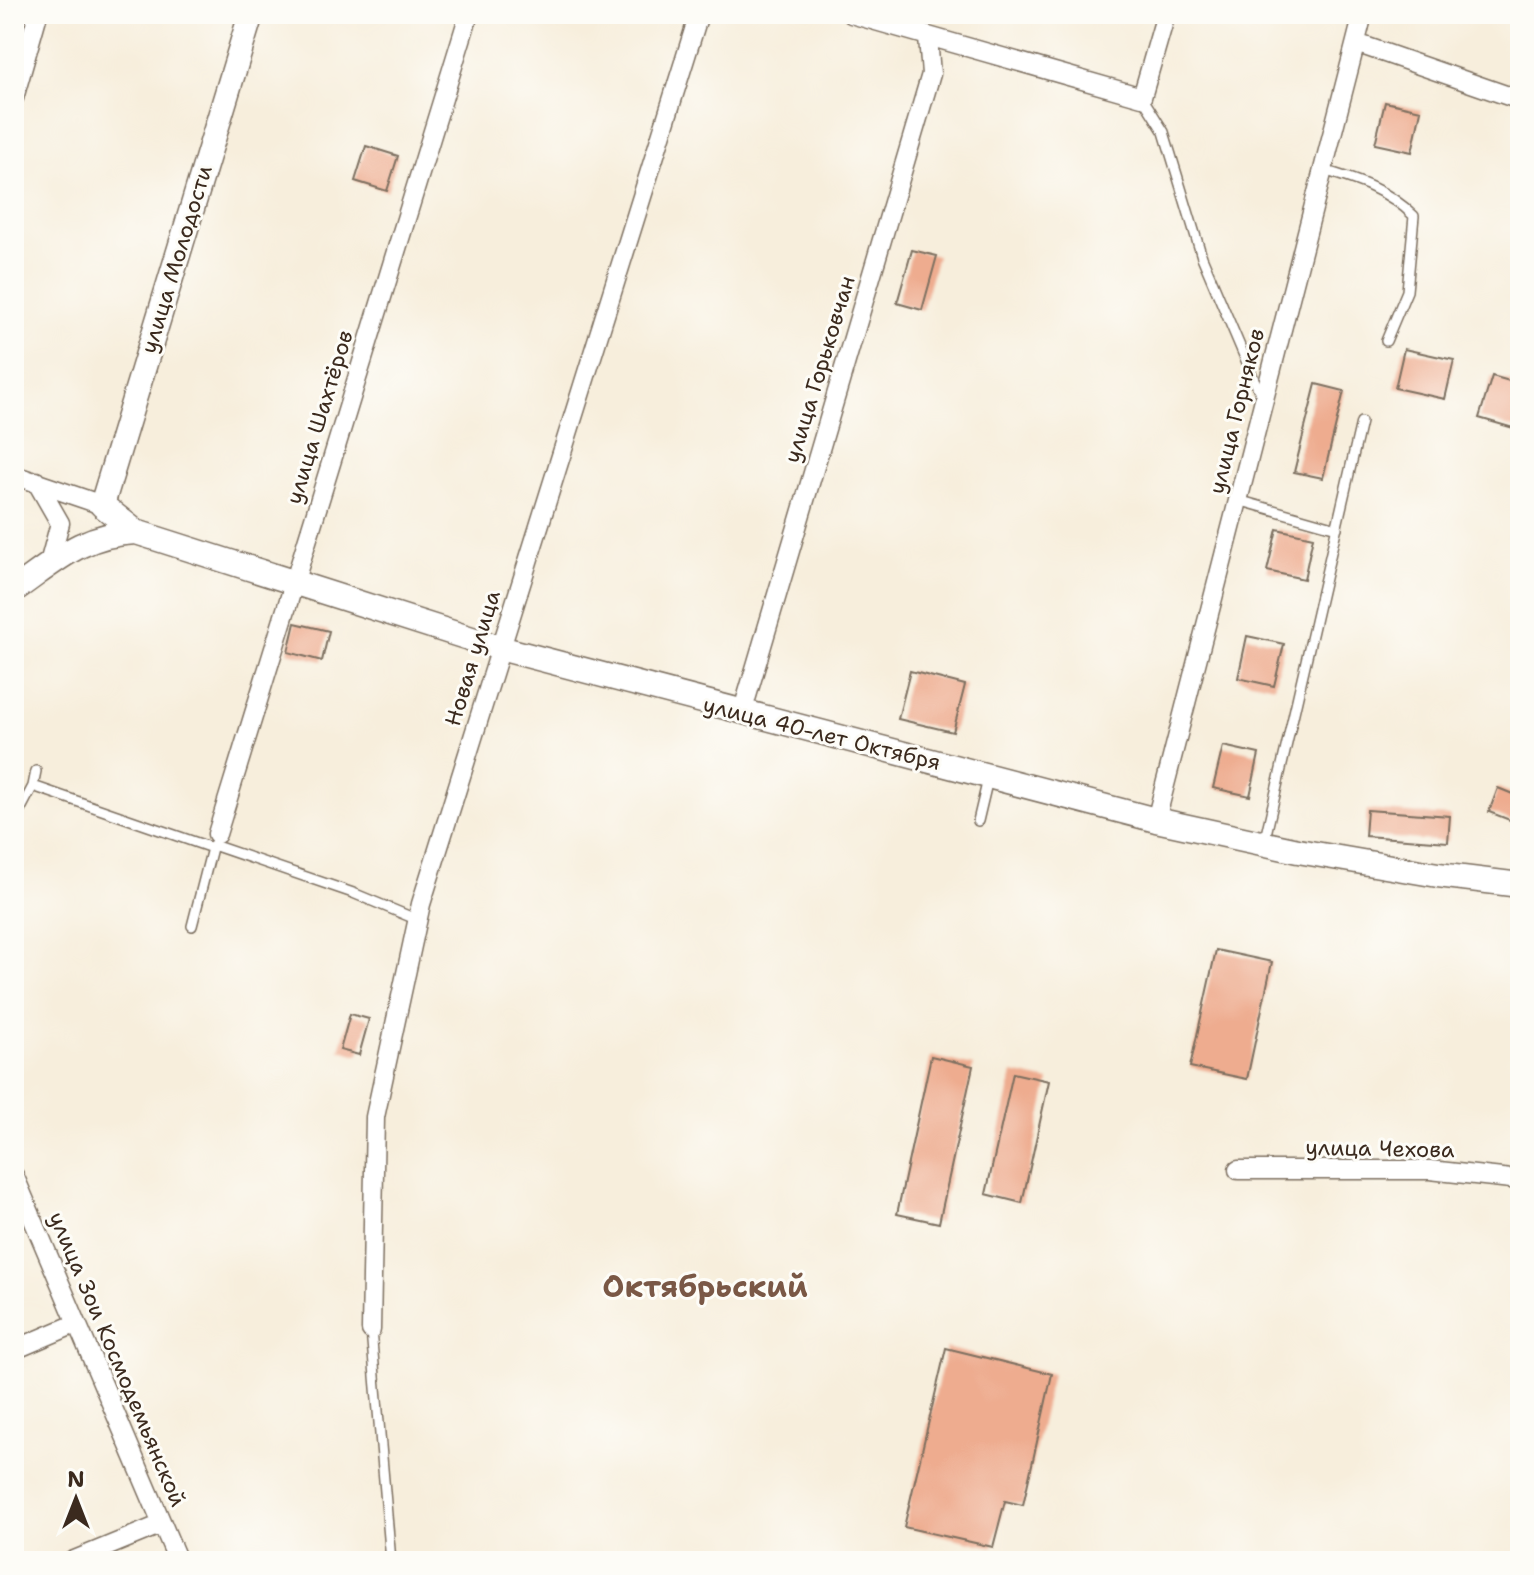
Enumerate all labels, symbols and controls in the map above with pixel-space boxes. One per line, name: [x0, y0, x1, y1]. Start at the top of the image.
street label: улица Молодости: [134, 161, 219, 357]
street label: улица Горьковчан: [777, 272, 862, 466]
street label: улица Горняков: [1202, 325, 1271, 497]
street label: улица Шахтёров: [279, 327, 360, 508]
street label: Новая улица: [438, 586, 507, 730]
street label: улица 40-лет Октября: [700, 690, 944, 777]
street label: улица Чехова: [1305, 1133, 1455, 1164]
street label: улица Зои Космодемьянской: [42, 1207, 193, 1511]
district label: Октябрьский: [602, 1266, 808, 1307]
north arrow: [36, 1459, 116, 1539]
text: N: [67, 1465, 85, 1494]

